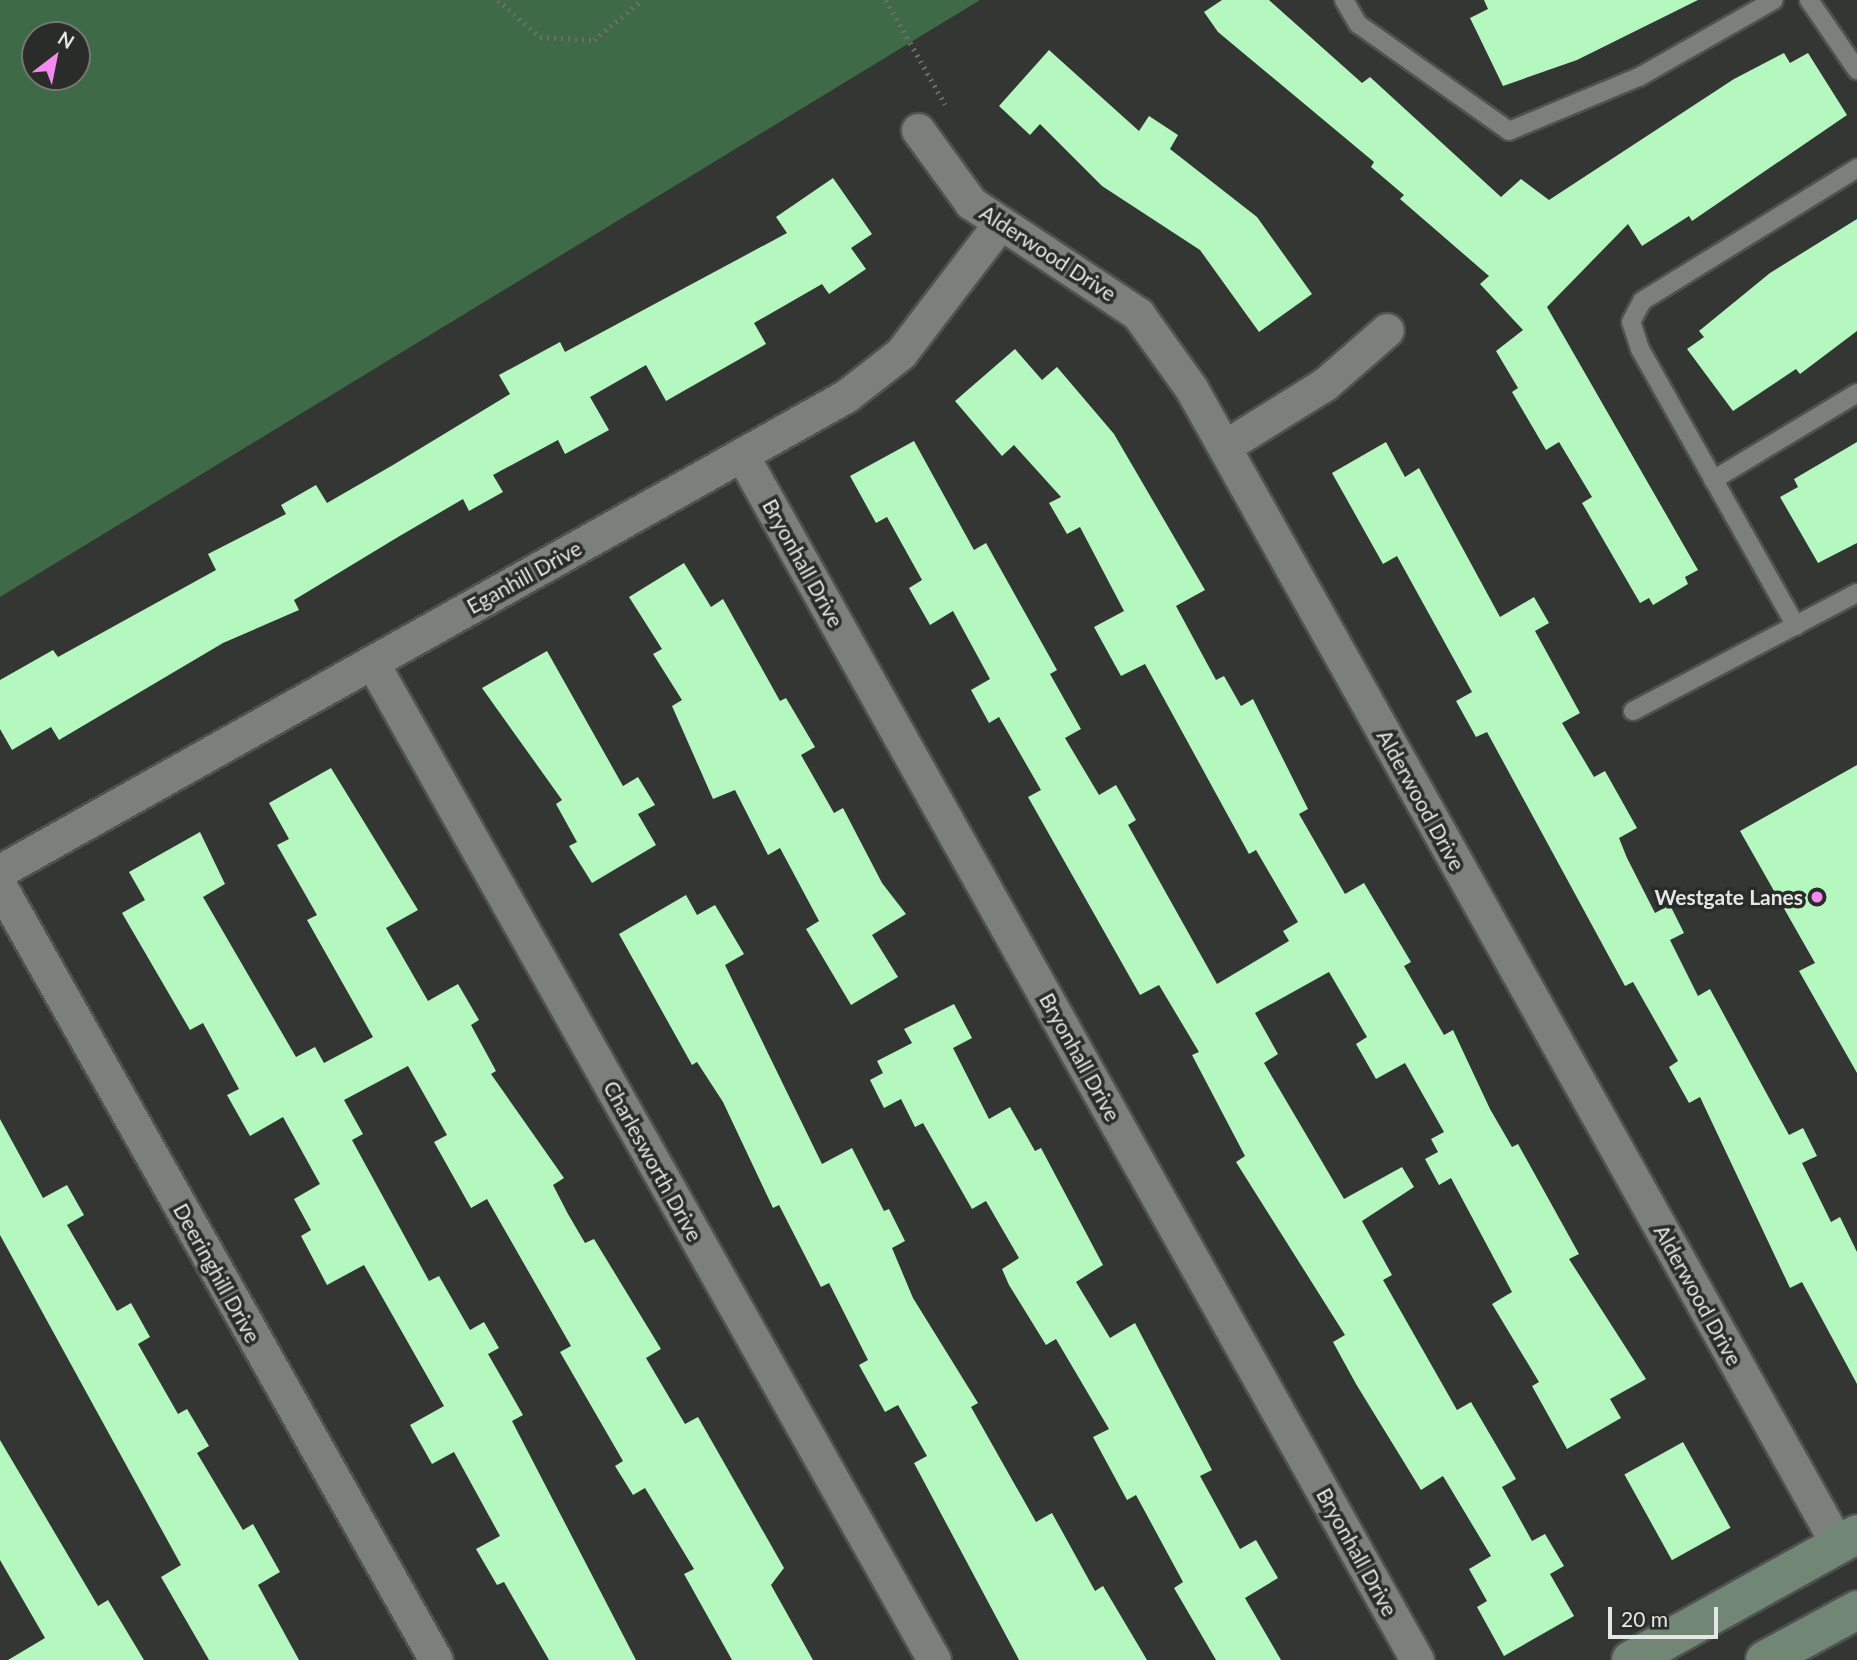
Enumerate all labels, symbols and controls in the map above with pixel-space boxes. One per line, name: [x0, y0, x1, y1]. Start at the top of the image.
north arrow: [21, 21, 91, 91]
text: N: [54, 26, 79, 53]
street label: Alderwood Drive: [975, 200, 1121, 306]
street label: Bryonhall Drive: [757, 495, 849, 631]
street label: Eganhill Drive: [462, 535, 586, 619]
street label: Alderwood Drive: [1372, 725, 1470, 875]
place label: Westgate Lanes: [1654, 884, 1803, 910]
marker: Westgate Lanes: [1809, 889, 1825, 905]
street label: Bryonhall Drive: [1034, 989, 1126, 1125]
street label: Charlesworth Drive: [598, 1076, 708, 1246]
street label: Deeringhill Drive: [168, 1199, 266, 1347]
street label: Alderwood Drive: [1649, 1220, 1747, 1370]
street label: Bryonhall Drive: [1311, 1484, 1403, 1620]
scale bar: [1612, 1594, 1722, 1638]
text: 20 m: [1621, 1606, 1668, 1631]

